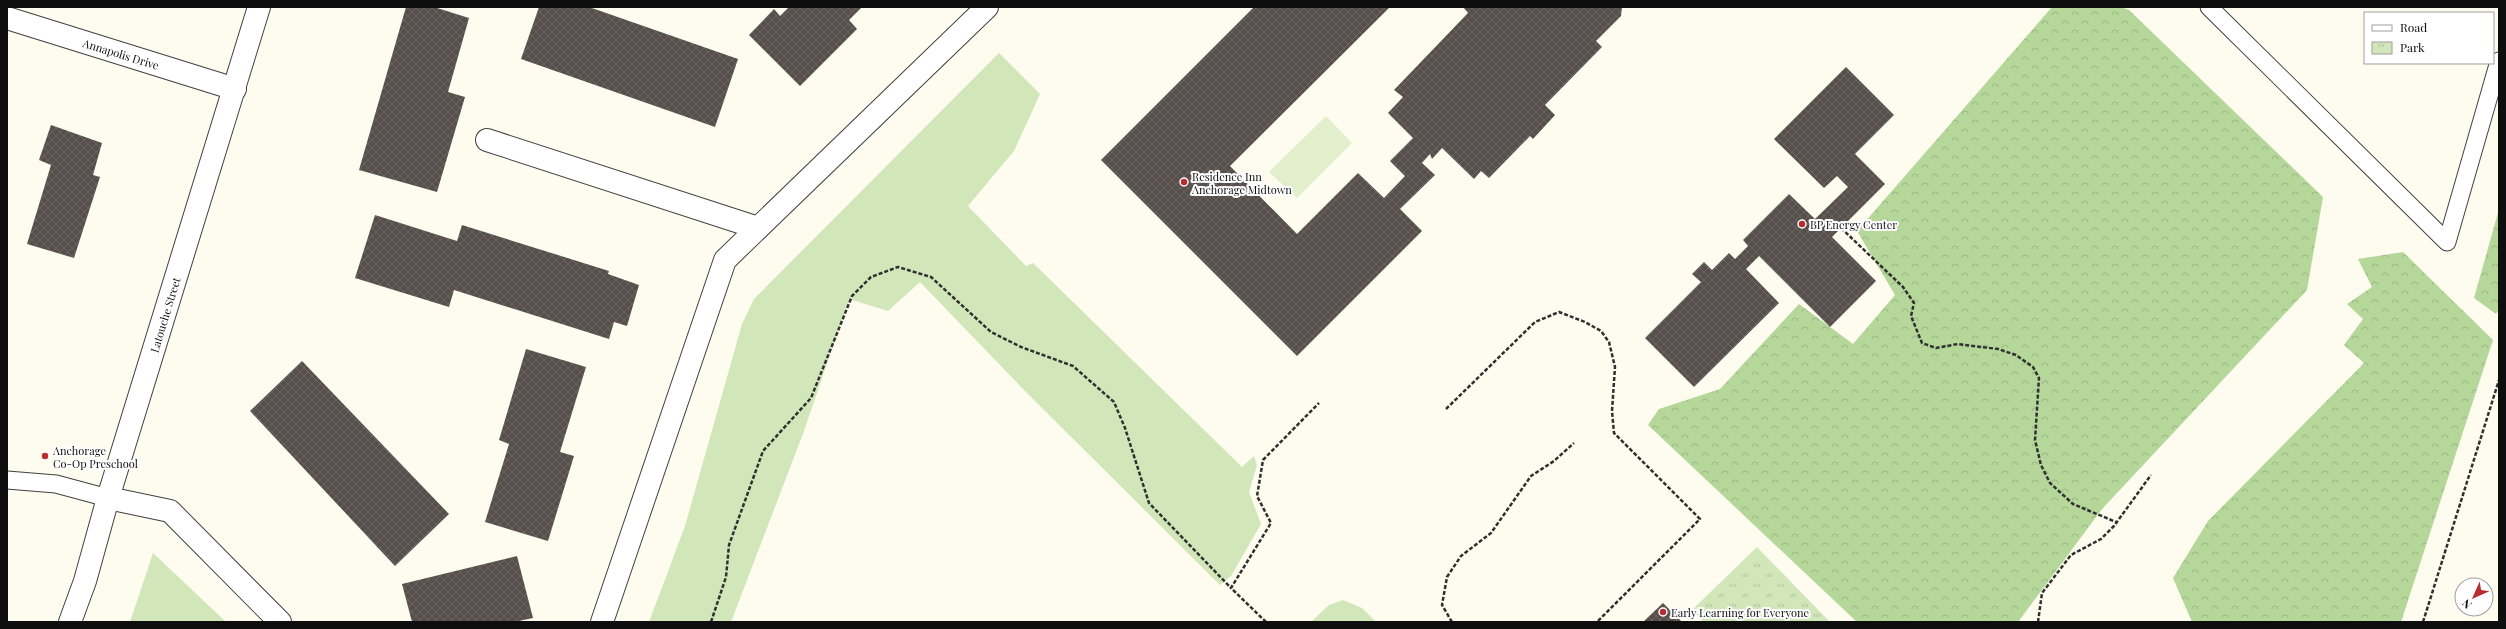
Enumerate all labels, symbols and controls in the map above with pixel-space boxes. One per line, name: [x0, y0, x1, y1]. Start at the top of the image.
legend: [2364, 12, 2494, 64]
text: Road: [2400, 19, 2427, 35]
street label: Annapolis Drive: [80, 35, 161, 73]
text: Park: [2400, 39, 2425, 55]
place label: Residence Inn Anchorage Midtown: [1191, 169, 1292, 197]
marker: Residence Inn Anchorage Midtown: [1179, 177, 1189, 187]
place label: BP Energy Center: [1810, 217, 1897, 232]
marker: BP Energy Center: [1797, 219, 1807, 229]
street label: Latouche Street: [146, 275, 184, 354]
place label: Anchorage Co-Op Preschool: [52, 443, 138, 471]
marker: Anchorage Co-Op Preschool: [40, 451, 50, 461]
north arrow: [2454, 577, 2494, 617]
text: N: [2458, 596, 2475, 613]
place label: Early Learning for Everyone: [1671, 605, 1810, 620]
marker: Early Learning for Everyone: [1658, 607, 1668, 617]

